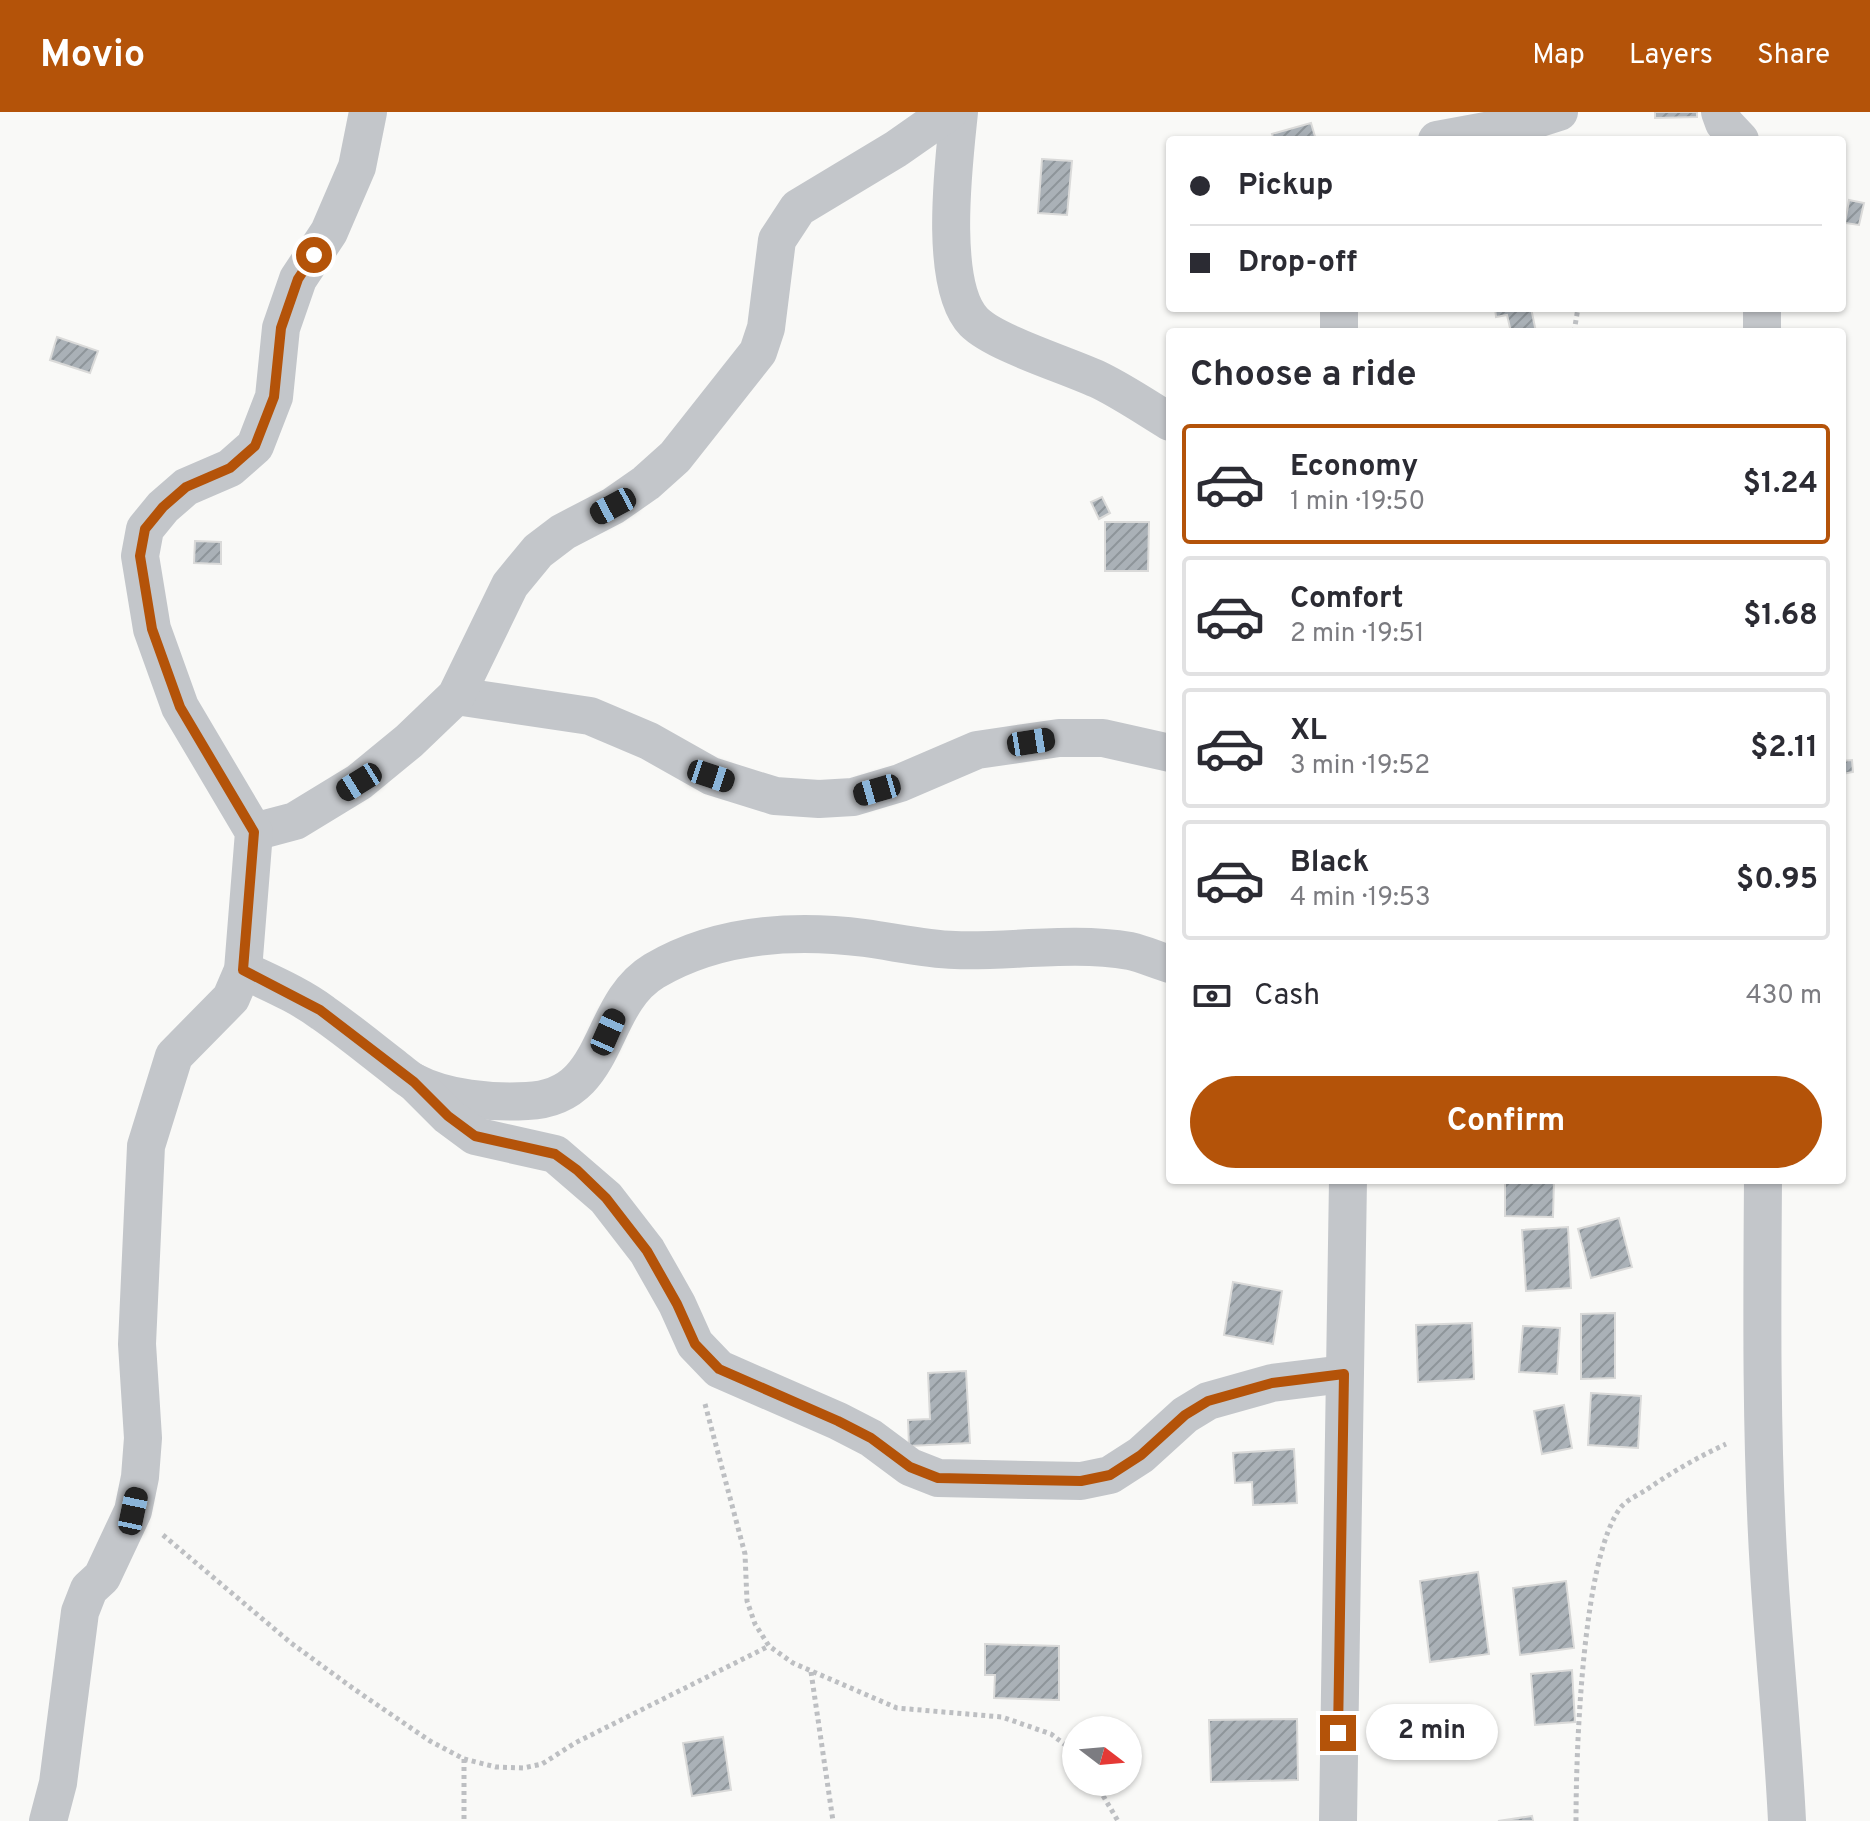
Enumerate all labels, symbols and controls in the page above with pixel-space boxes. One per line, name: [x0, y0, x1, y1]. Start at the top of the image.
text: Movio: [40, 32, 145, 81]
text: Map: [1532, 38, 1585, 74]
text: Layers: [1629, 38, 1713, 74]
text: Share: [1757, 38, 1830, 74]
text: Pickup: [1238, 168, 1333, 205]
route start: [296, 237, 332, 273]
text: Drop-off: [1238, 245, 1357, 282]
text: Choose a ride: [1190, 353, 1416, 399]
icon: car: [1194, 448, 1266, 520]
text: Economy: [1290, 449, 1418, 486]
text: $1.24: [1743, 466, 1818, 503]
car: [586, 484, 640, 528]
text: 1 min · 19:50: [1290, 486, 1425, 519]
icon: car: [1194, 580, 1266, 652]
text: Comfort: [1290, 581, 1403, 618]
text: $1.68: [1743, 598, 1818, 635]
text: 2 min · 19:51: [1290, 618, 1424, 651]
icon: car: [1194, 712, 1266, 784]
text: XL: [1290, 713, 1327, 750]
car: [1005, 726, 1057, 758]
text: $2.11: [1750, 730, 1818, 767]
text: 3 min · 19:52: [1290, 750, 1430, 783]
car: [684, 757, 738, 795]
car: [332, 759, 386, 805]
car: [851, 772, 903, 808]
icon: car: [1194, 844, 1266, 916]
text: Black: [1290, 845, 1369, 882]
text: $0.95: [1736, 862, 1818, 899]
text: 4 min · 19:53: [1290, 882, 1431, 915]
icon: cash: [1190, 974, 1234, 1018]
text: Cash: [1254, 978, 1320, 1015]
text: 430 m: [1746, 980, 1822, 1013]
car: [587, 1005, 629, 1059]
button: Confirm: [1190, 1076, 1822, 1168]
car: [116, 1485, 150, 1537]
callout: 2 min: [1366, 1705, 1498, 1761]
route end: [1320, 1715, 1356, 1751]
text: 2 min: [1398, 1715, 1466, 1748]
north arrow: [1062, 1716, 1142, 1796]
map controls: [1062, 1716, 1142, 1796]

